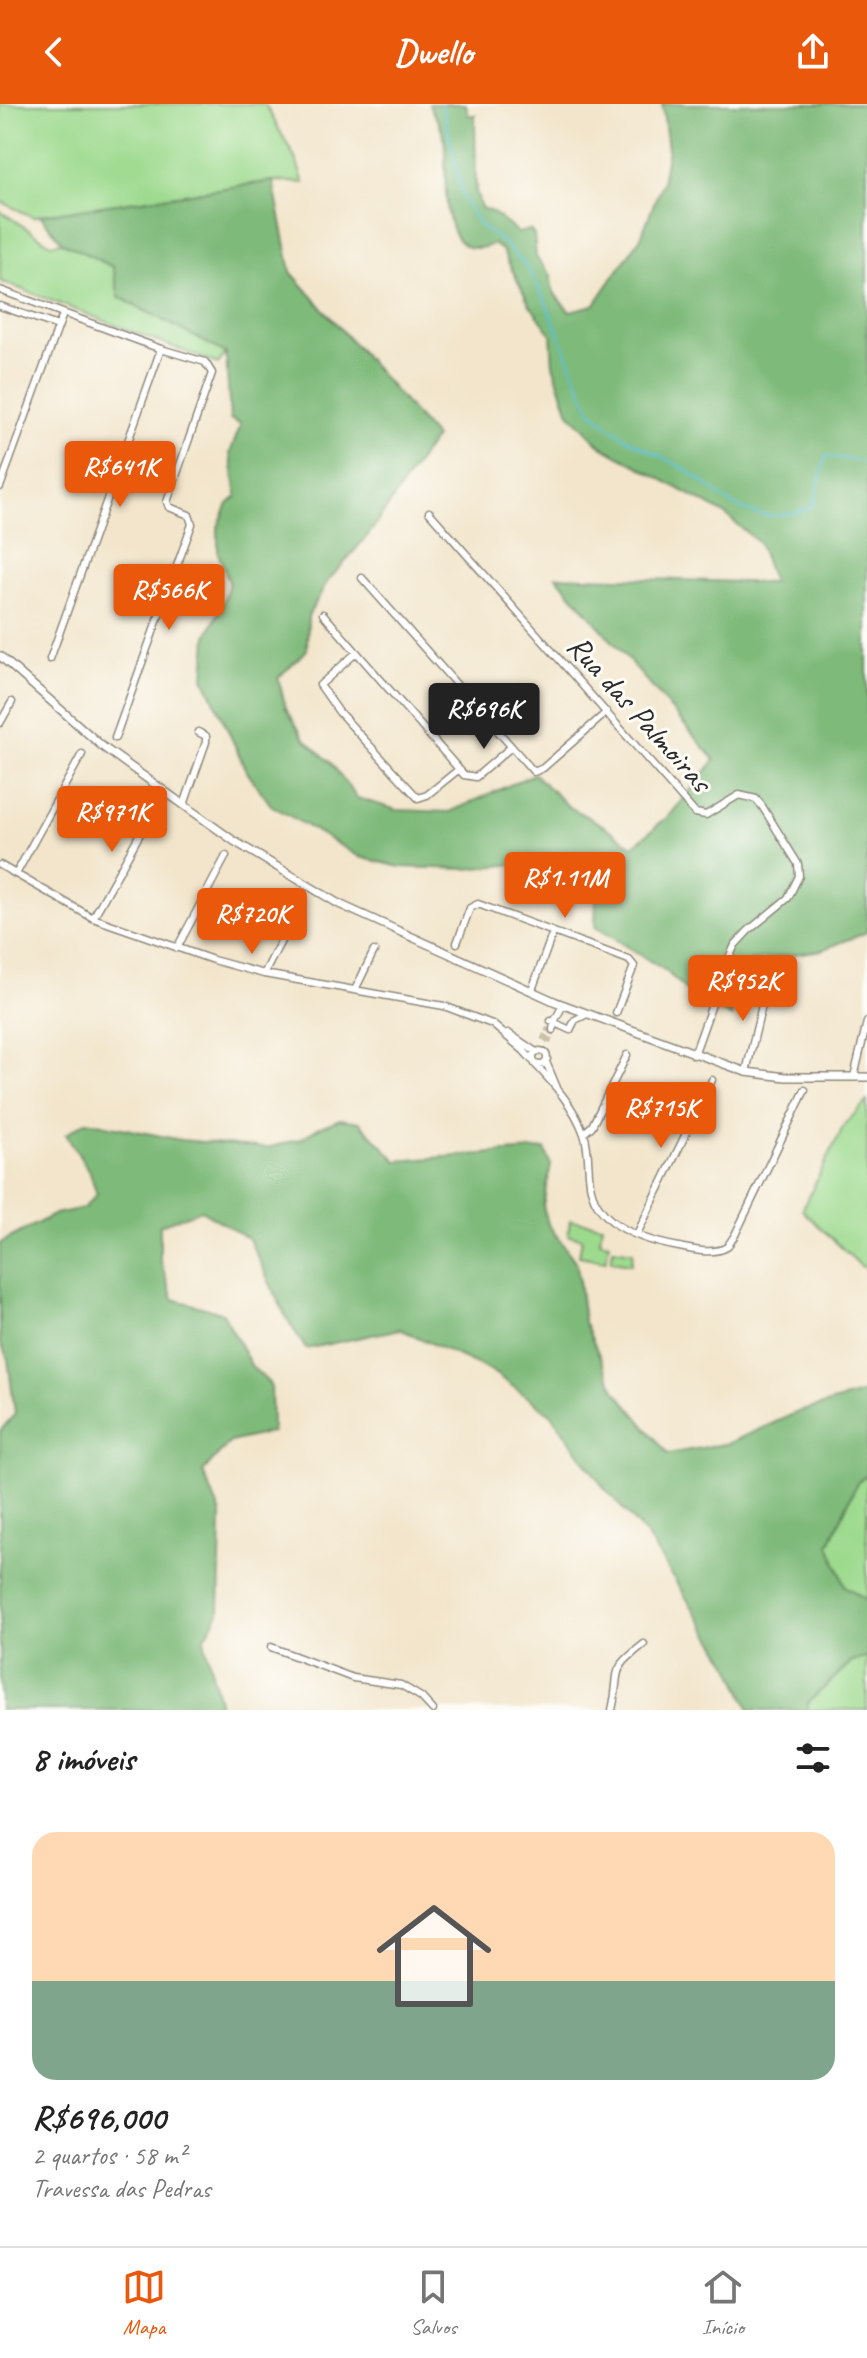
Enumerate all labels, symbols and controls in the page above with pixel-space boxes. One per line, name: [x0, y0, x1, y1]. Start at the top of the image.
text: Dwello: [394, 29, 473, 75]
icon: back: [32, 30, 76, 74]
icon: share: [791, 30, 835, 74]
pin: R$641K: [55, 441, 185, 509]
text: R$641K: [83, 450, 157, 483]
pin: R$566K: [104, 564, 234, 632]
text: R$566K: [132, 573, 206, 606]
street label: Rua das Palmoiras: [558, 626, 723, 803]
pin: R$696K: [419, 683, 549, 751]
text: R$696K: [447, 692, 521, 725]
pin: R$971K: [47, 786, 177, 854]
text: R$971K: [75, 795, 149, 828]
pin: R$1.11M: [491, 852, 639, 920]
text: R$1.11M: [522, 861, 608, 894]
pin: R$720K: [187, 888, 317, 956]
text: R$720K: [215, 897, 289, 930]
pin: R$952K: [678, 955, 808, 1023]
text: R$952K: [706, 964, 780, 997]
pin: R$715K: [596, 1082, 726, 1150]
text: R$715K: [624, 1091, 698, 1124]
icon: filters: [791, 1736, 835, 1780]
text: 8 imóveis: [32, 1737, 135, 1780]
icon: home: [362, 1884, 506, 2028]
text: R$696,000: [32, 2096, 165, 2139]
text: 2 quartos · 58 m²: [32, 2139, 186, 2172]
text: Travessa das Pedras: [32, 2172, 211, 2205]
tab: Mapa: [122, 2265, 166, 2341]
tab: Salvos: [410, 2265, 457, 2341]
tab: Início: [701, 2265, 745, 2341]

